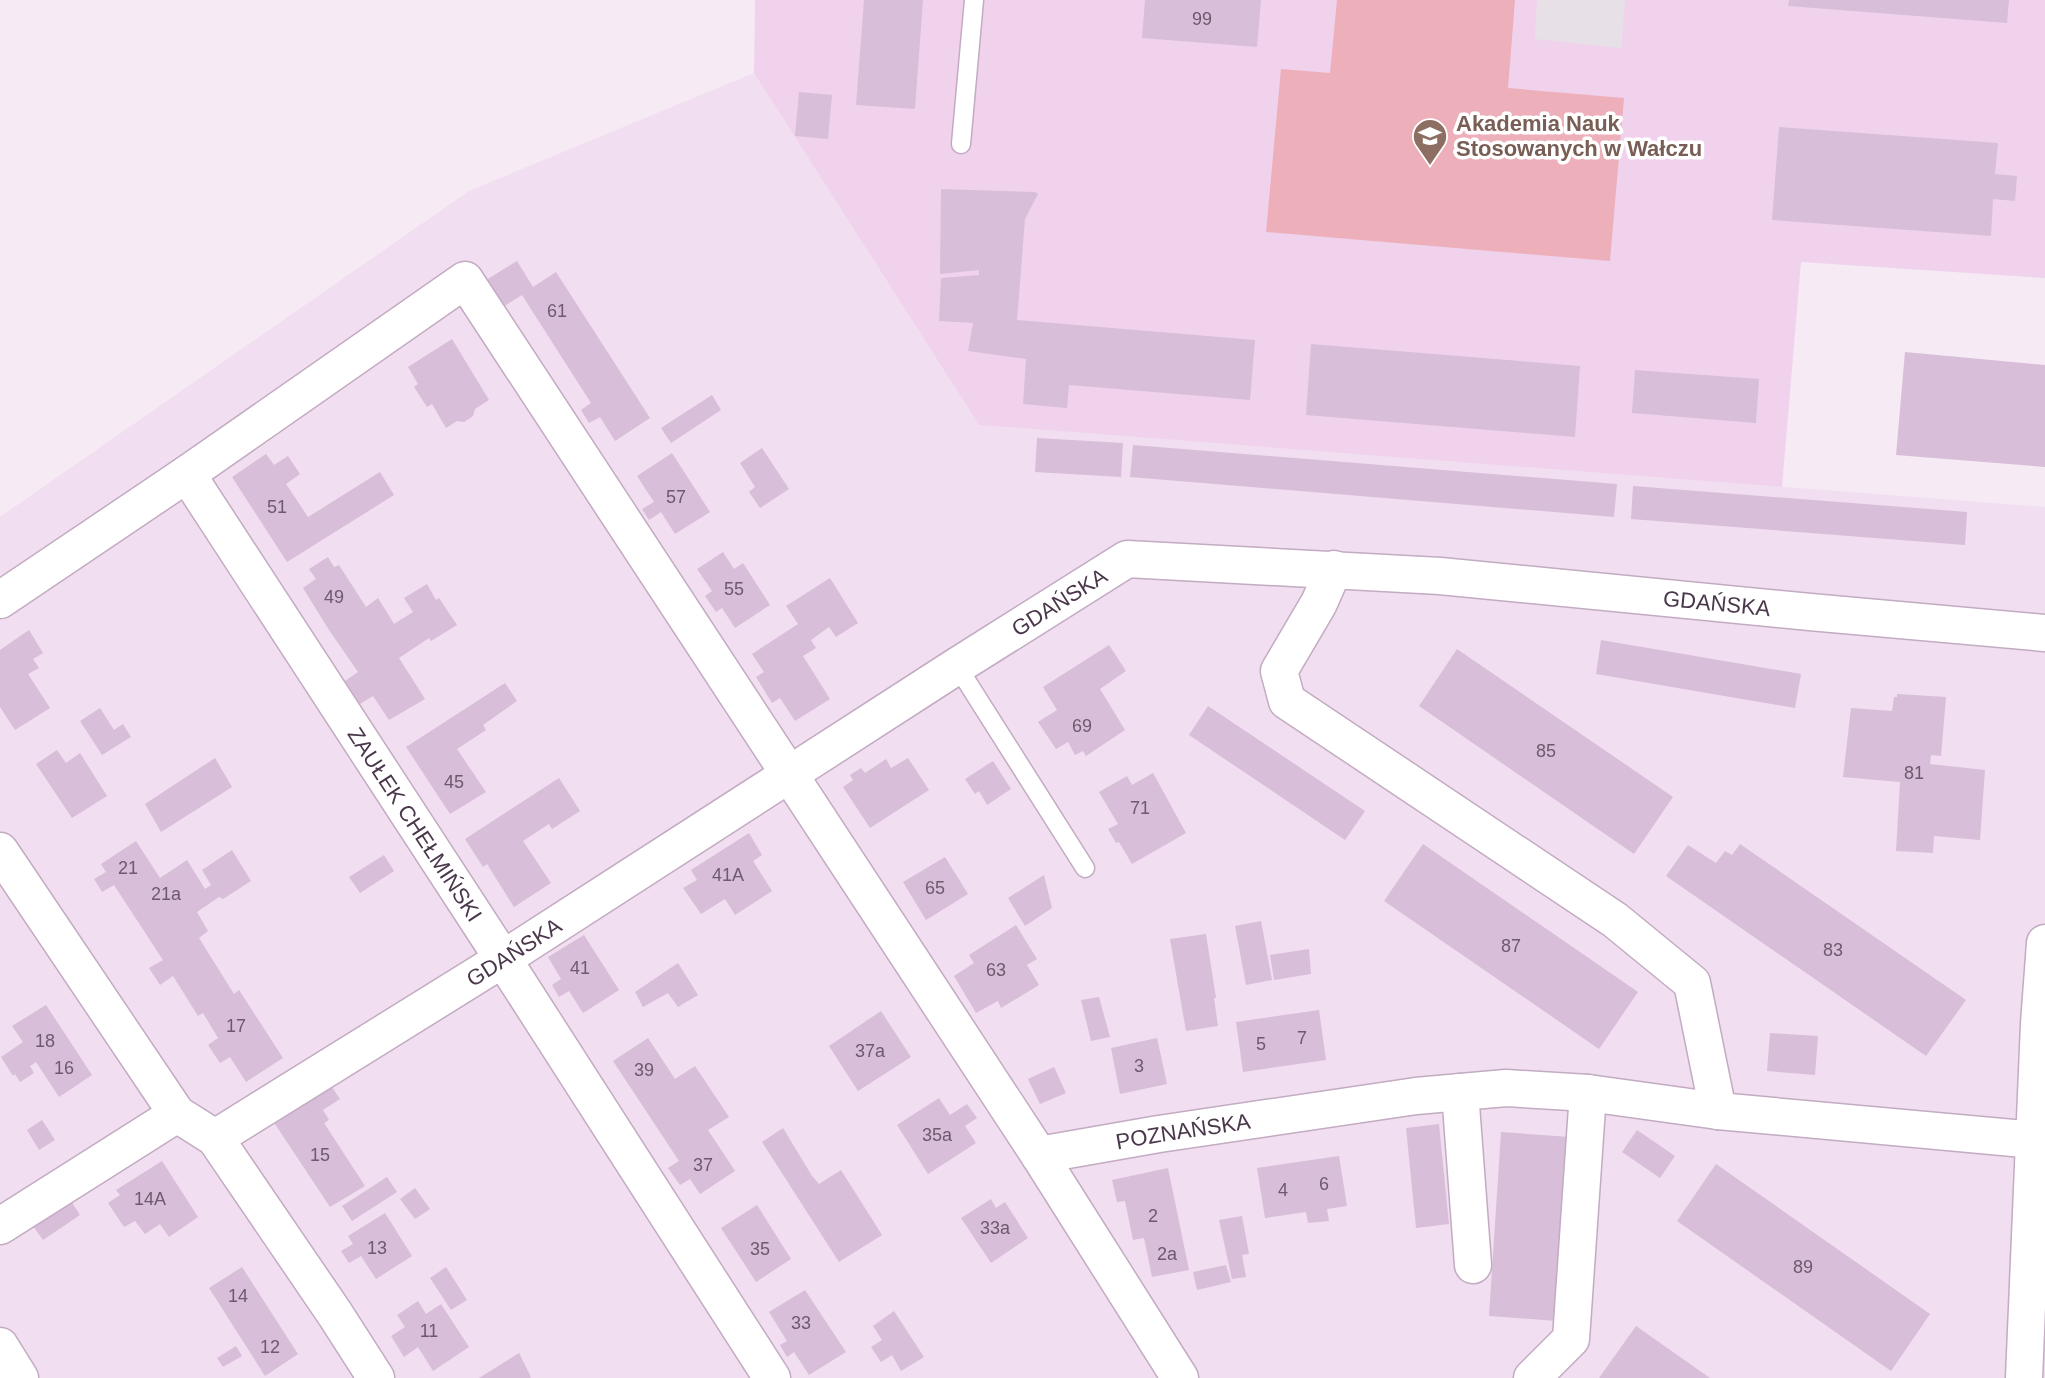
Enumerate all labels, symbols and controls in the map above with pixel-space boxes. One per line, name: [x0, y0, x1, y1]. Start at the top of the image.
house number: 99: [1192, 9, 1212, 29]
place label: Akademia Nauk Stosowanych w Wałczu: [1456, 111, 1702, 161]
school or university icon: Akademia Nauk Stosowanych w Wałczu: [1411, 117, 1449, 167]
house number: 61: [547, 301, 567, 321]
house number: 57: [666, 487, 686, 507]
house number: 51: [267, 497, 287, 517]
street label: GDAŃSKA: [1007, 562, 1112, 641]
house number: 55: [724, 579, 744, 599]
street label: GDAŃSKA: [1662, 585, 1772, 621]
house number: 49: [324, 587, 344, 607]
house number: 69: [1072, 716, 1092, 736]
street label: ZAUŁEK CHEŁMIŃSKI: [343, 723, 487, 926]
house number: 85: [1536, 741, 1556, 761]
house number: 81: [1904, 763, 1924, 783]
house number: 45: [444, 772, 464, 792]
house number: 71: [1130, 798, 1150, 818]
house number: 21: [118, 858, 138, 878]
house number: 41A: [712, 865, 744, 885]
house number: 65: [925, 878, 945, 898]
house number: 21a: [151, 884, 182, 904]
street label: GDAŃSKA: [462, 912, 566, 991]
house number: 87: [1501, 936, 1521, 956]
house number: 83: [1823, 940, 1843, 960]
house number: 41: [570, 958, 590, 978]
house number: 63: [986, 960, 1006, 980]
house number: 17: [226, 1016, 246, 1036]
house number: 7: [1297, 1028, 1307, 1048]
house number: 18: [35, 1031, 55, 1051]
house number: 5: [1256, 1034, 1266, 1054]
house number: 37a: [855, 1041, 886, 1061]
house number: 3: [1134, 1056, 1144, 1076]
house number: 16: [54, 1058, 74, 1078]
house number: 39: [634, 1060, 654, 1080]
street label: POZNAŃSKA: [1114, 1108, 1252, 1154]
house number: 35a: [922, 1125, 953, 1145]
house number: 15: [310, 1145, 330, 1165]
house number: 37: [693, 1155, 713, 1175]
house number: 6: [1319, 1174, 1329, 1194]
house number: 4: [1278, 1180, 1288, 1200]
house number: 14A: [134, 1189, 166, 1209]
house number: 2: [1148, 1206, 1158, 1226]
house number: 33a: [980, 1218, 1011, 1238]
house number: 13: [367, 1238, 387, 1258]
house number: 35: [750, 1239, 770, 1259]
house number: 2a: [1157, 1244, 1178, 1264]
house number: 89: [1793, 1257, 1813, 1277]
house number: 14: [228, 1286, 248, 1306]
house number: 33: [791, 1313, 811, 1333]
house number: 11: [420, 1321, 438, 1341]
house number: 12: [260, 1337, 280, 1357]

